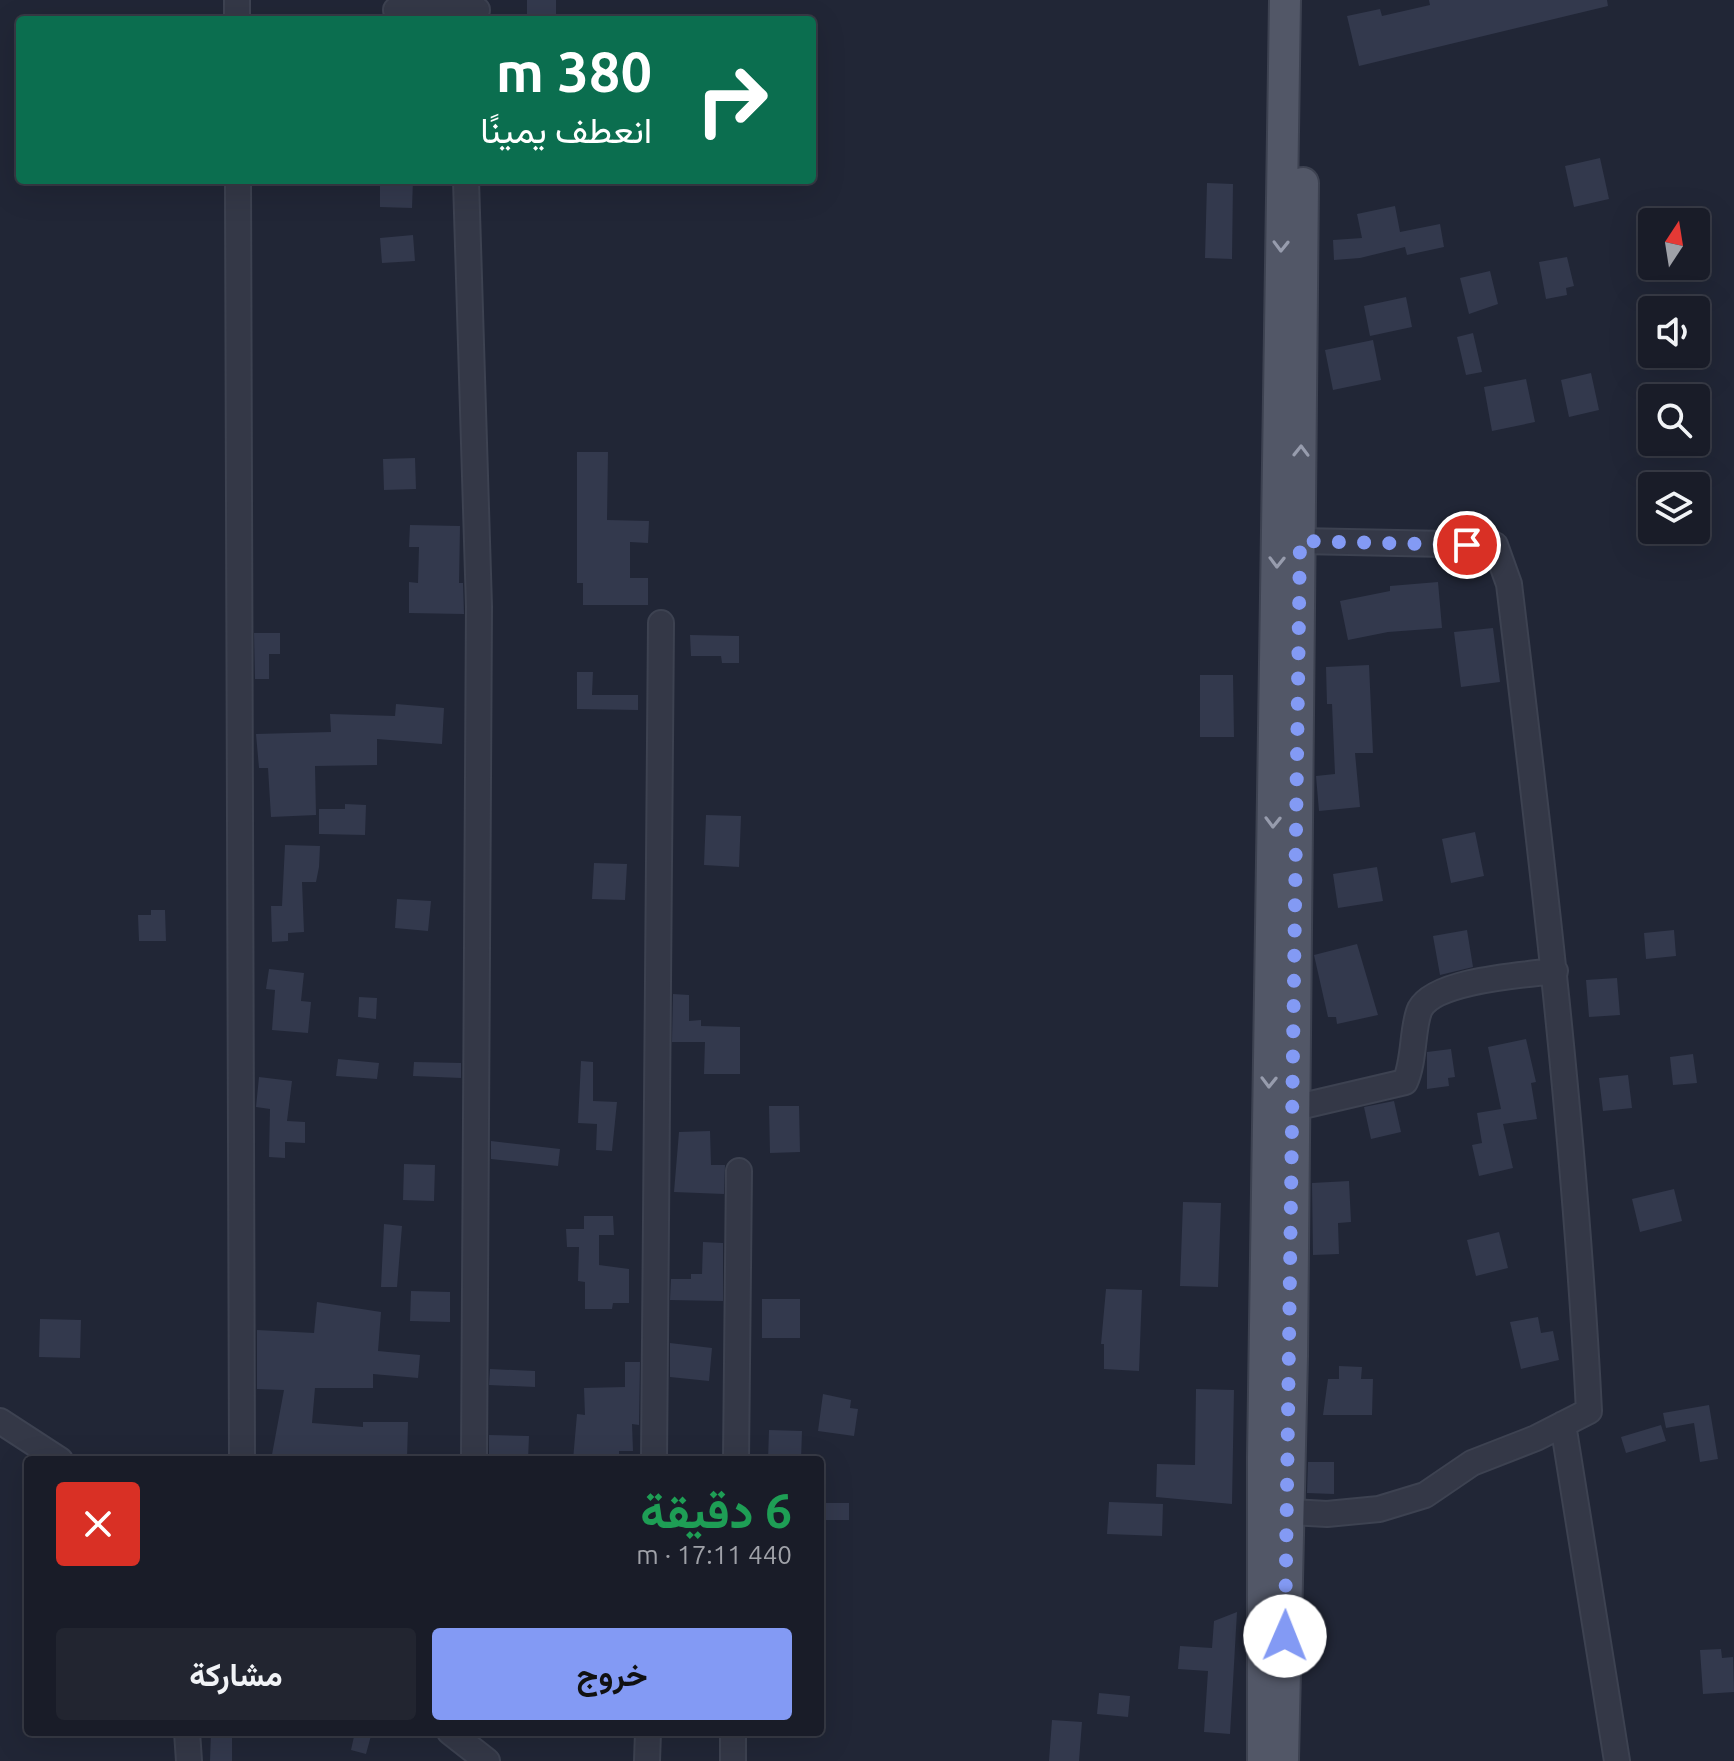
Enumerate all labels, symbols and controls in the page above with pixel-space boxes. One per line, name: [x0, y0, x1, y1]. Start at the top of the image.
text: 380 m: [496, 40, 652, 103]
icon: right: [680, 48, 784, 152]
text: انعطف يمينًا: [480, 109, 652, 150]
north arrow: [1638, 208, 1710, 280]
map controls: [1638, 208, 1710, 544]
one-way arrow: [1273, 240, 1290, 253]
button: sound: [1638, 296, 1710, 368]
button: search: [1638, 384, 1710, 456]
one-way arrow: [1292, 444, 1309, 457]
button: layers: [1638, 472, 1710, 544]
pin: [1433, 511, 1501, 579]
icon: arrive: [1445, 523, 1489, 567]
one-way arrow: [1268, 556, 1285, 569]
one-way arrow: [1264, 816, 1281, 829]
one-way arrow: [1260, 1076, 1277, 1089]
button: close: [56, 1482, 140, 1566]
text: 6 دقيقة: [640, 1483, 792, 1537]
text: 440 m · 17:11: [636, 1540, 792, 1569]
position arrow: [1243, 1594, 1327, 1678]
button: مشاركة: [56, 1628, 416, 1720]
button: خروج: [432, 1628, 792, 1720]

